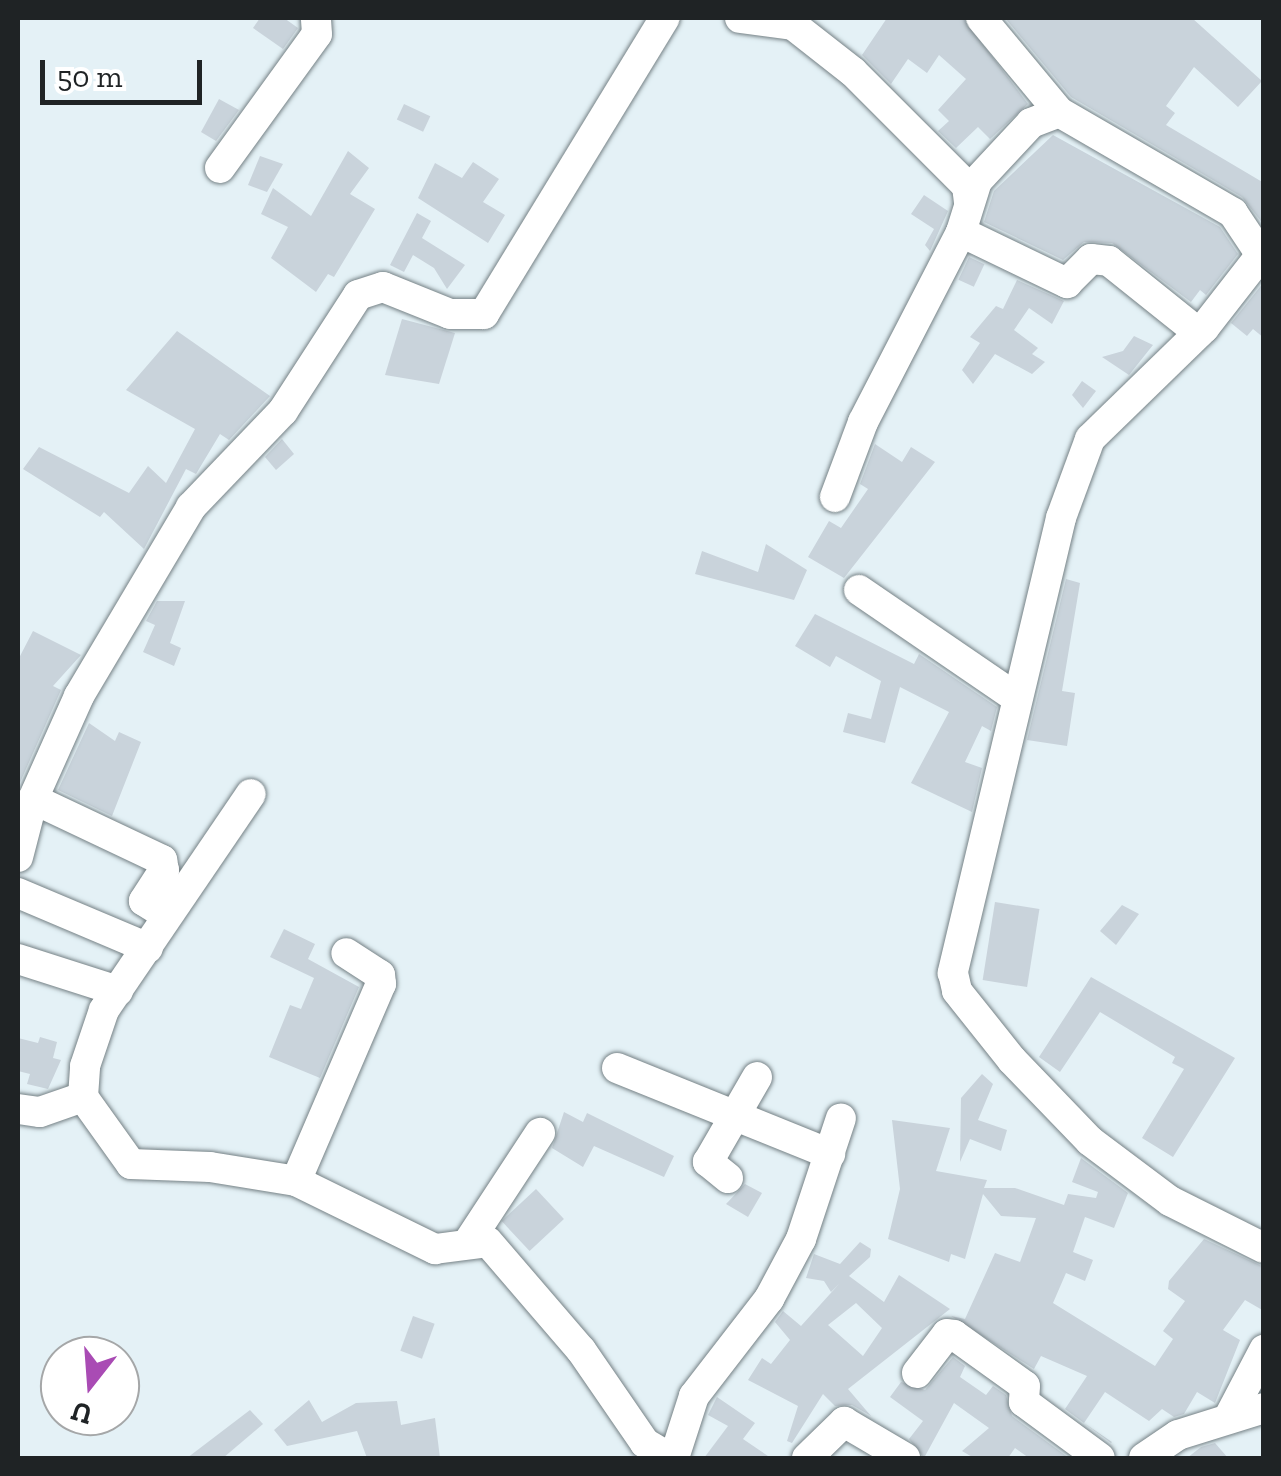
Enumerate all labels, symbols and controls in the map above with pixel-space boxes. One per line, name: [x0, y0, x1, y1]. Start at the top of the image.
scale bar: [45, 40, 208, 102]
text: 50 m: [57, 59, 122, 95]
north arrow: [40, 1336, 140, 1436]
text: U: [67, 1395, 96, 1432]

